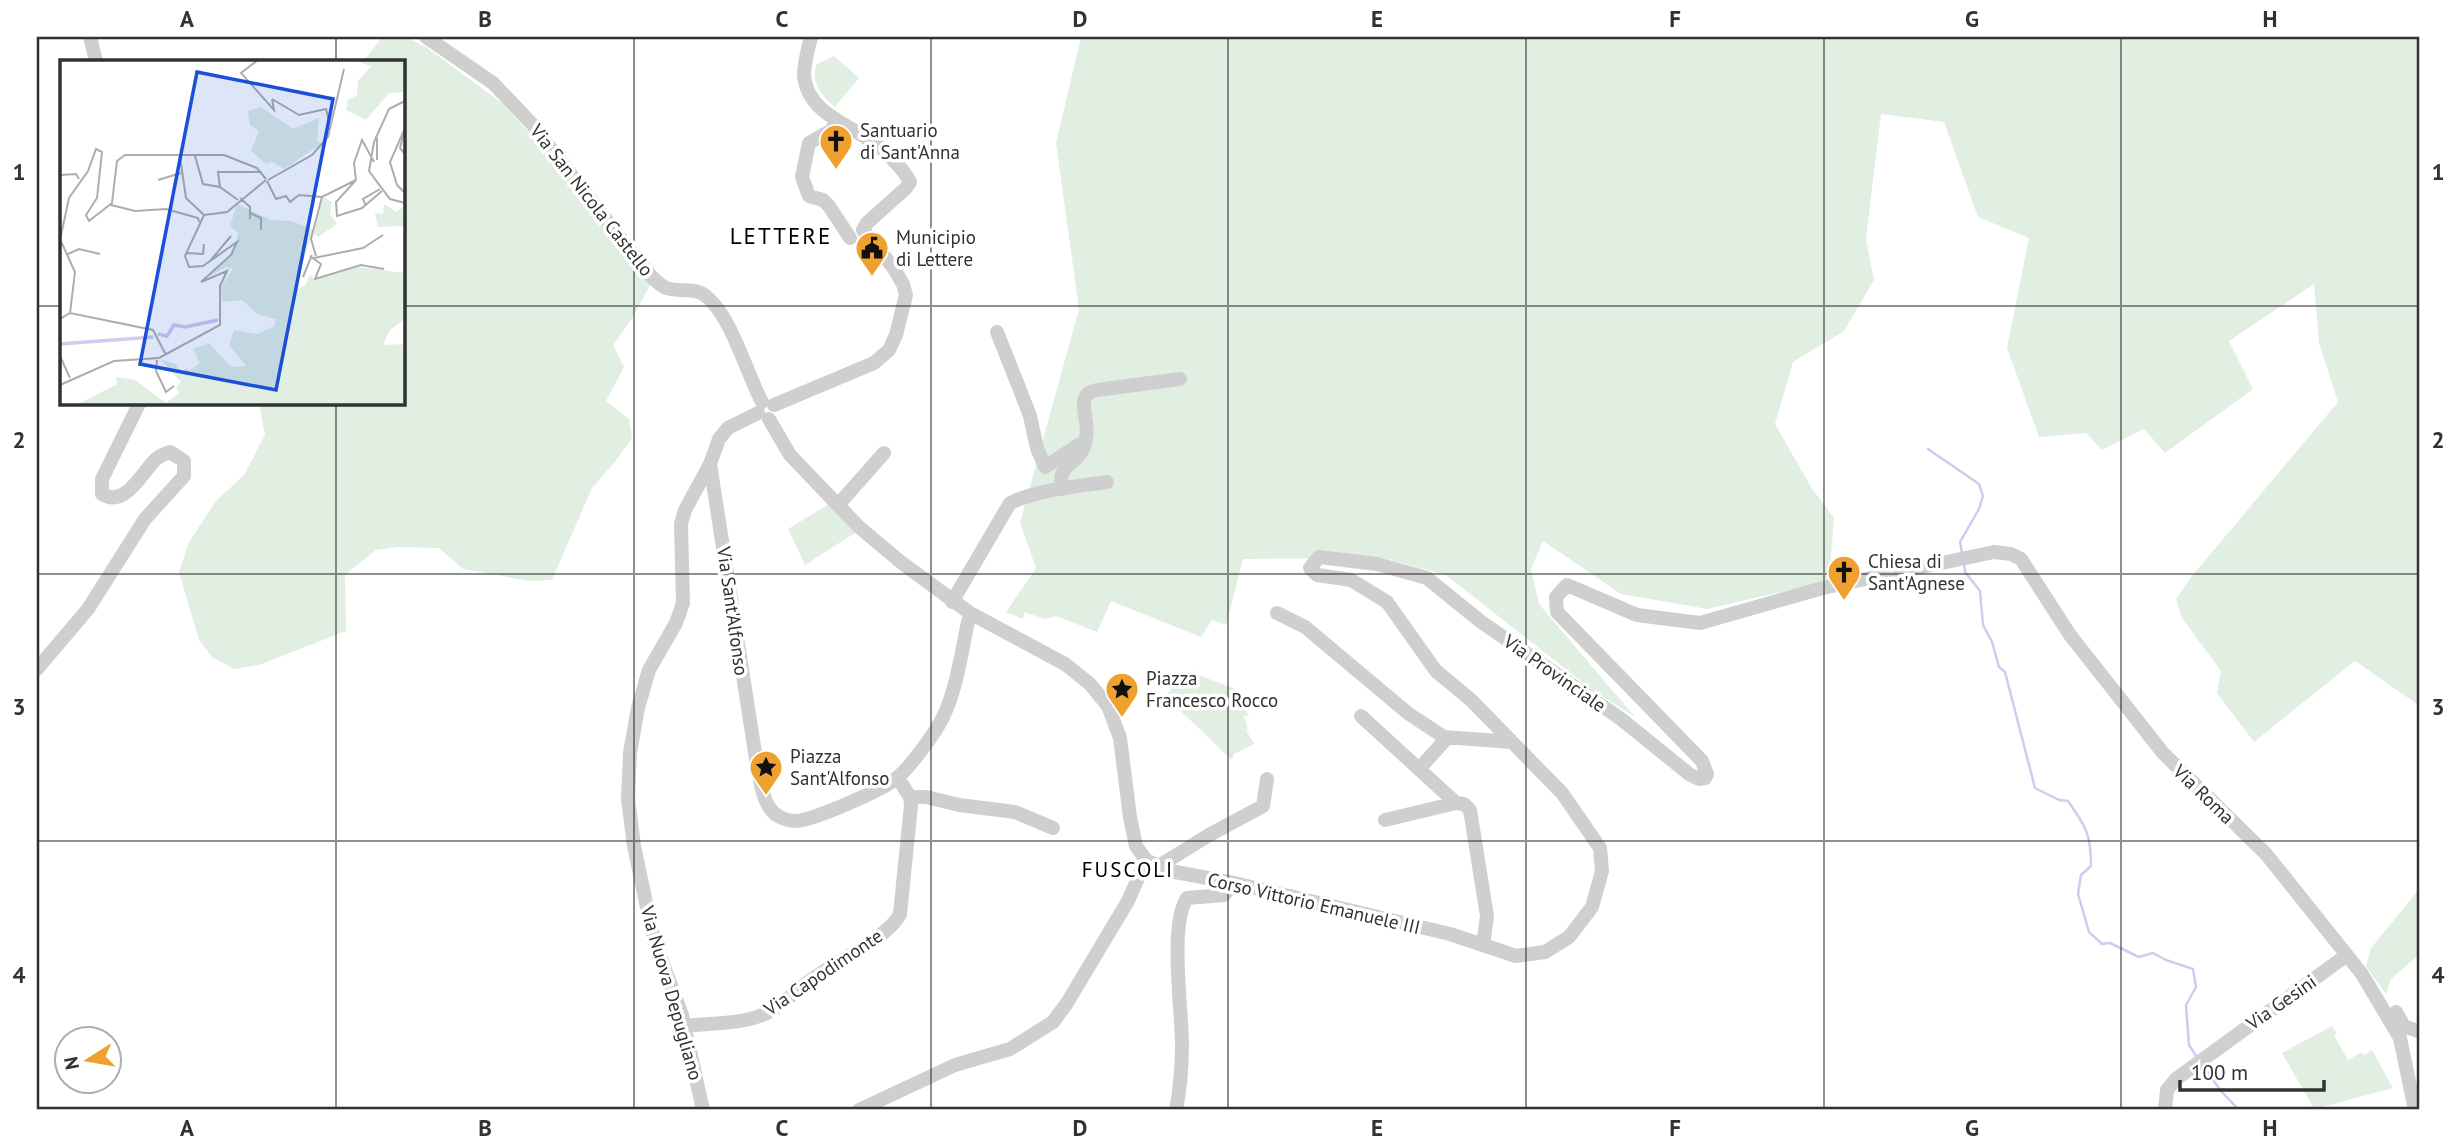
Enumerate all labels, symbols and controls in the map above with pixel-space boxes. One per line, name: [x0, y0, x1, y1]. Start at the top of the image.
text: A: [180, 4, 194, 33]
text: B: [478, 4, 492, 33]
text: C: [776, 4, 789, 33]
text: D: [1073, 4, 1087, 33]
text: E: [1371, 4, 1383, 33]
text: F: [1669, 4, 1681, 33]
text: G: [1965, 4, 1979, 33]
text: H: [2263, 4, 2277, 33]
inset map: [60, 60, 404, 404]
street label: Via San Nicola Castello: [524, 118, 659, 281]
place label: Santuario di Sant'Anna: [860, 118, 960, 164]
church icon: Santuario di Sant'Anna: [817, 122, 855, 171]
text: 1: [12, 157, 26, 186]
text: 1: [2431, 157, 2445, 186]
district label: LETTERE: [730, 221, 832, 250]
place label: Municipio di Lettere: [896, 225, 976, 271]
public building icon: Municipio di Lettere: [853, 229, 891, 278]
text: 2: [12, 425, 26, 454]
text: 2: [2431, 425, 2445, 454]
street label: Via Sant'Alfonso: [712, 544, 754, 677]
place label: Chiesa di Sant'Agnese: [1868, 549, 1965, 595]
church icon: Chiesa di Sant'Agnese: [1825, 553, 1863, 602]
street label: Via Provinciale: [1498, 628, 1611, 717]
place label: Piazza Francesco Rocco: [1146, 666, 1278, 712]
place icon: Piazza Francesco Rocco: [1103, 670, 1141, 719]
text: 3: [12, 692, 26, 721]
text: 3: [2431, 692, 2445, 721]
place label: Piazza Sant'Alfonso: [790, 744, 889, 790]
place icon: Piazza Sant'Alfonso: [747, 748, 785, 797]
street label: Via Roma: [2168, 758, 2240, 829]
district label: FUSCOLI: [1082, 856, 1174, 883]
street label: Corso Vittorio Emanuele III: [1205, 867, 1423, 939]
street label: Via Nuova Depugliano: [635, 902, 708, 1083]
street label: Via Capodimonte: [758, 923, 887, 1021]
text: 4: [12, 960, 26, 989]
text: 4: [2431, 960, 2445, 989]
street label: Via Gesini: [2240, 969, 2321, 1035]
north arrow: [52, 1024, 122, 1094]
scale bar: [2180, 1049, 2324, 1093]
text: N: [58, 1055, 84, 1072]
text: 100 m: [2191, 1059, 2248, 1086]
text: A: [180, 1113, 194, 1142]
text: B: [478, 1113, 492, 1142]
text: C: [776, 1113, 789, 1142]
text: D: [1073, 1113, 1087, 1142]
text: E: [1371, 1113, 1383, 1142]
text: F: [1669, 1113, 1681, 1142]
text: G: [1965, 1113, 1979, 1142]
text: H: [2263, 1113, 2277, 1142]

